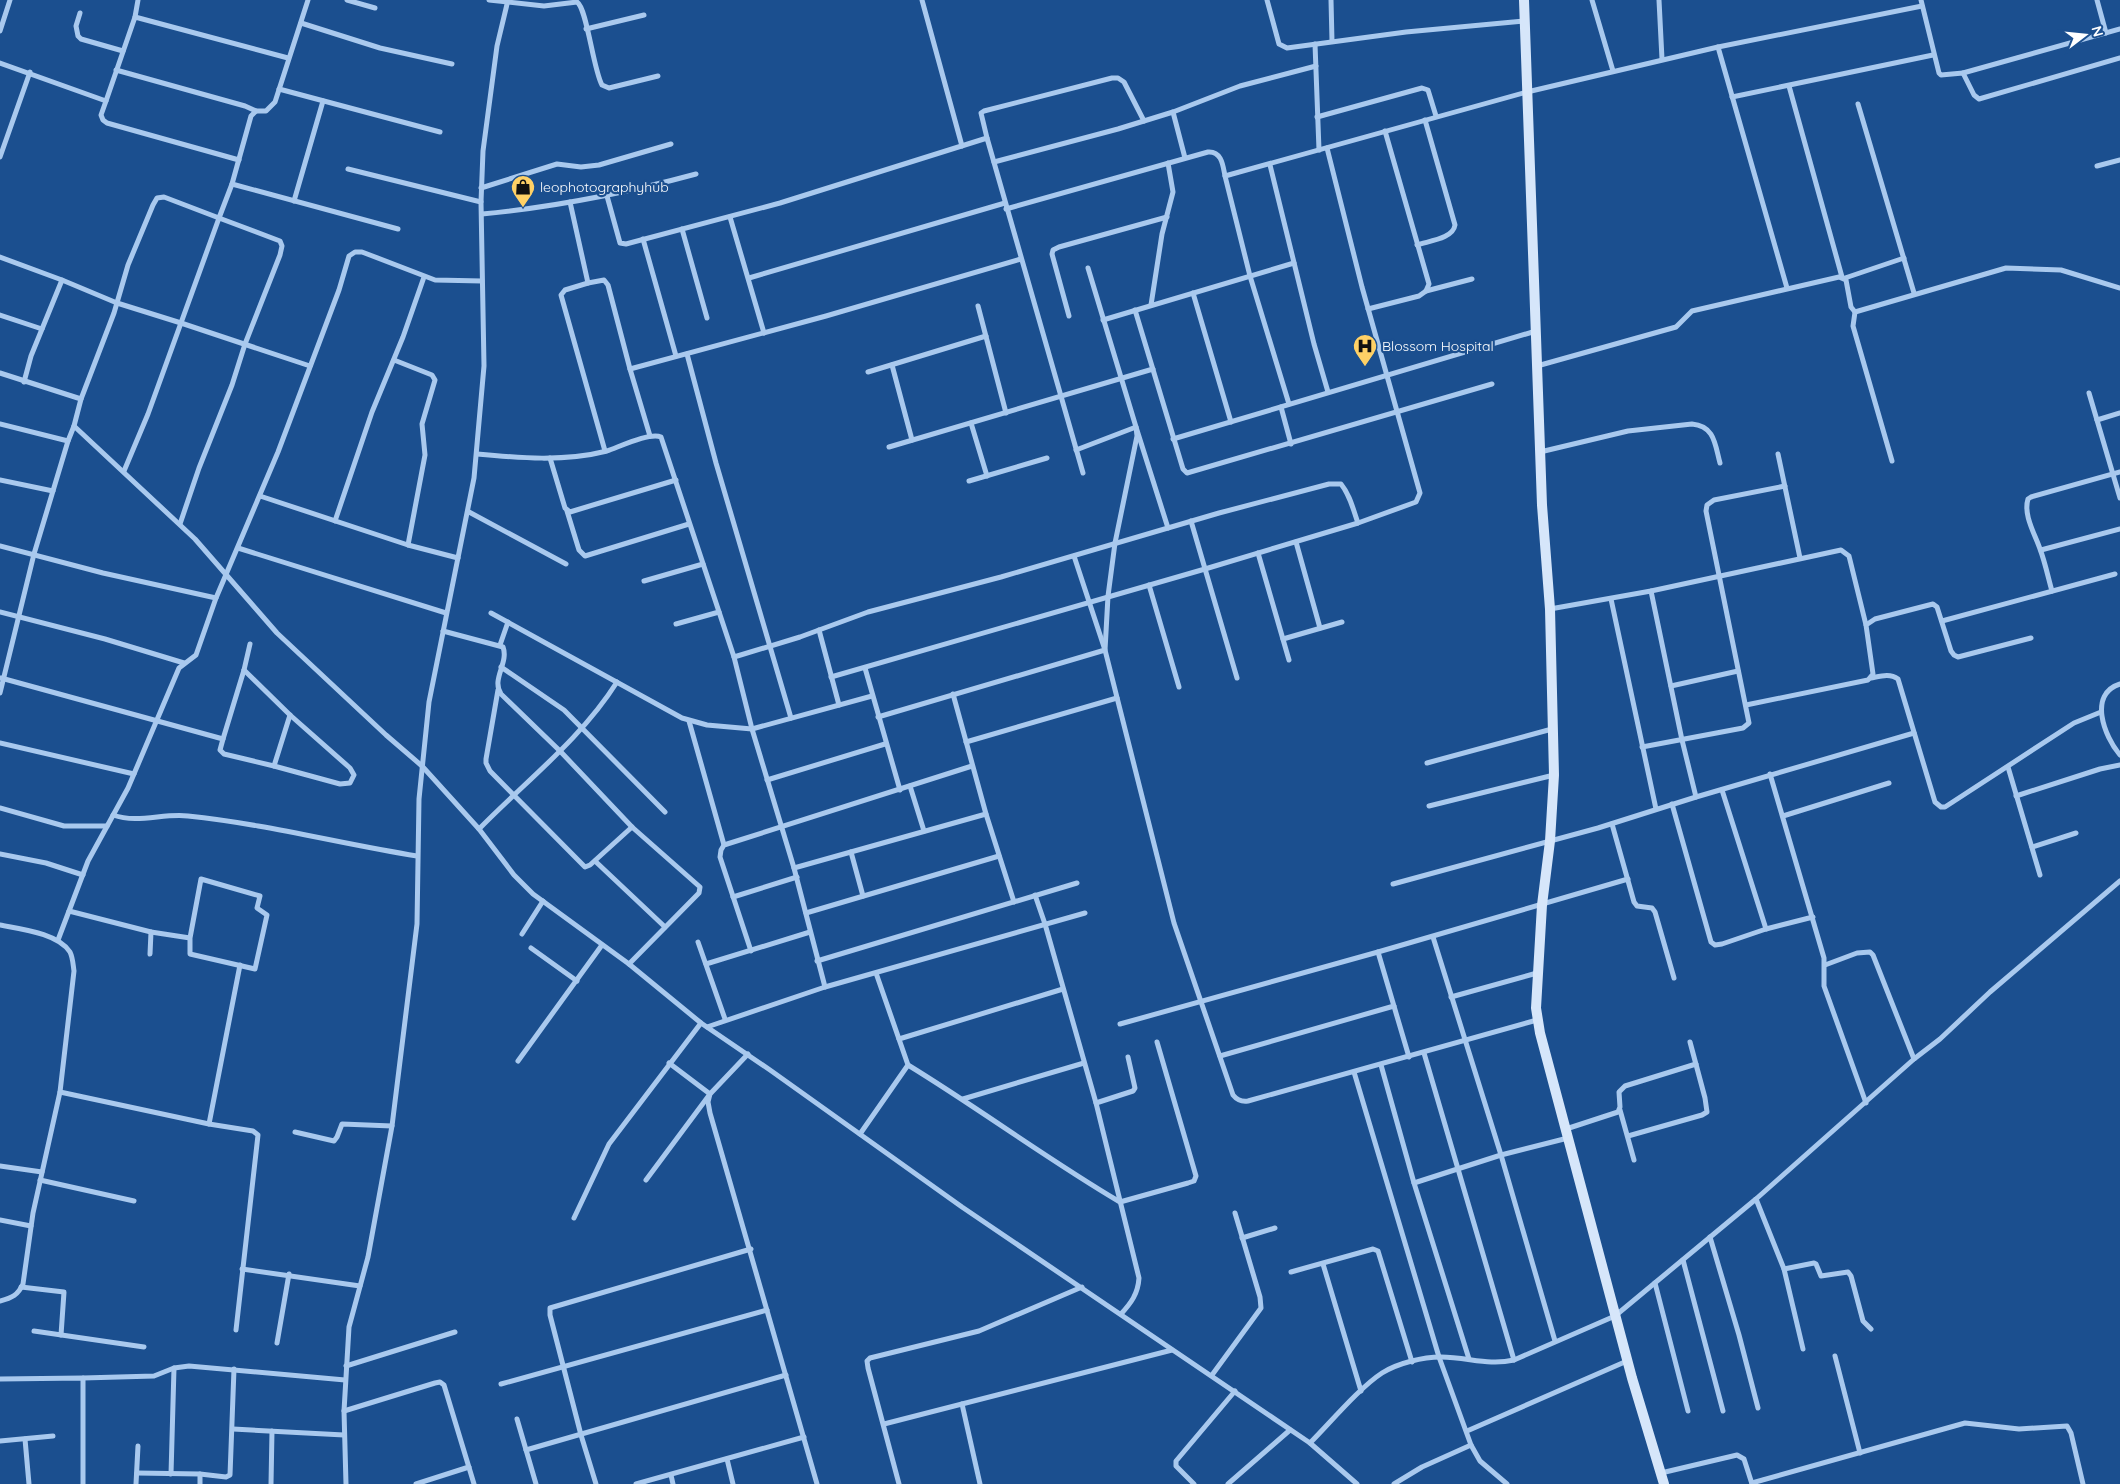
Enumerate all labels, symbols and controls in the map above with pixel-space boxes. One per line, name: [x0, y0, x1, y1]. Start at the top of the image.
north arrow: [2060, 10, 2110, 60]
text: N: [2087, 24, 2108, 39]
shop icon: leophotographyhub: [510, 174, 536, 208]
place label: leophotographyhub: [540, 178, 669, 196]
hospital icon: Blossom Hospital: [1352, 333, 1378, 367]
place label: Blossom Hospital: [1382, 337, 1494, 355]

